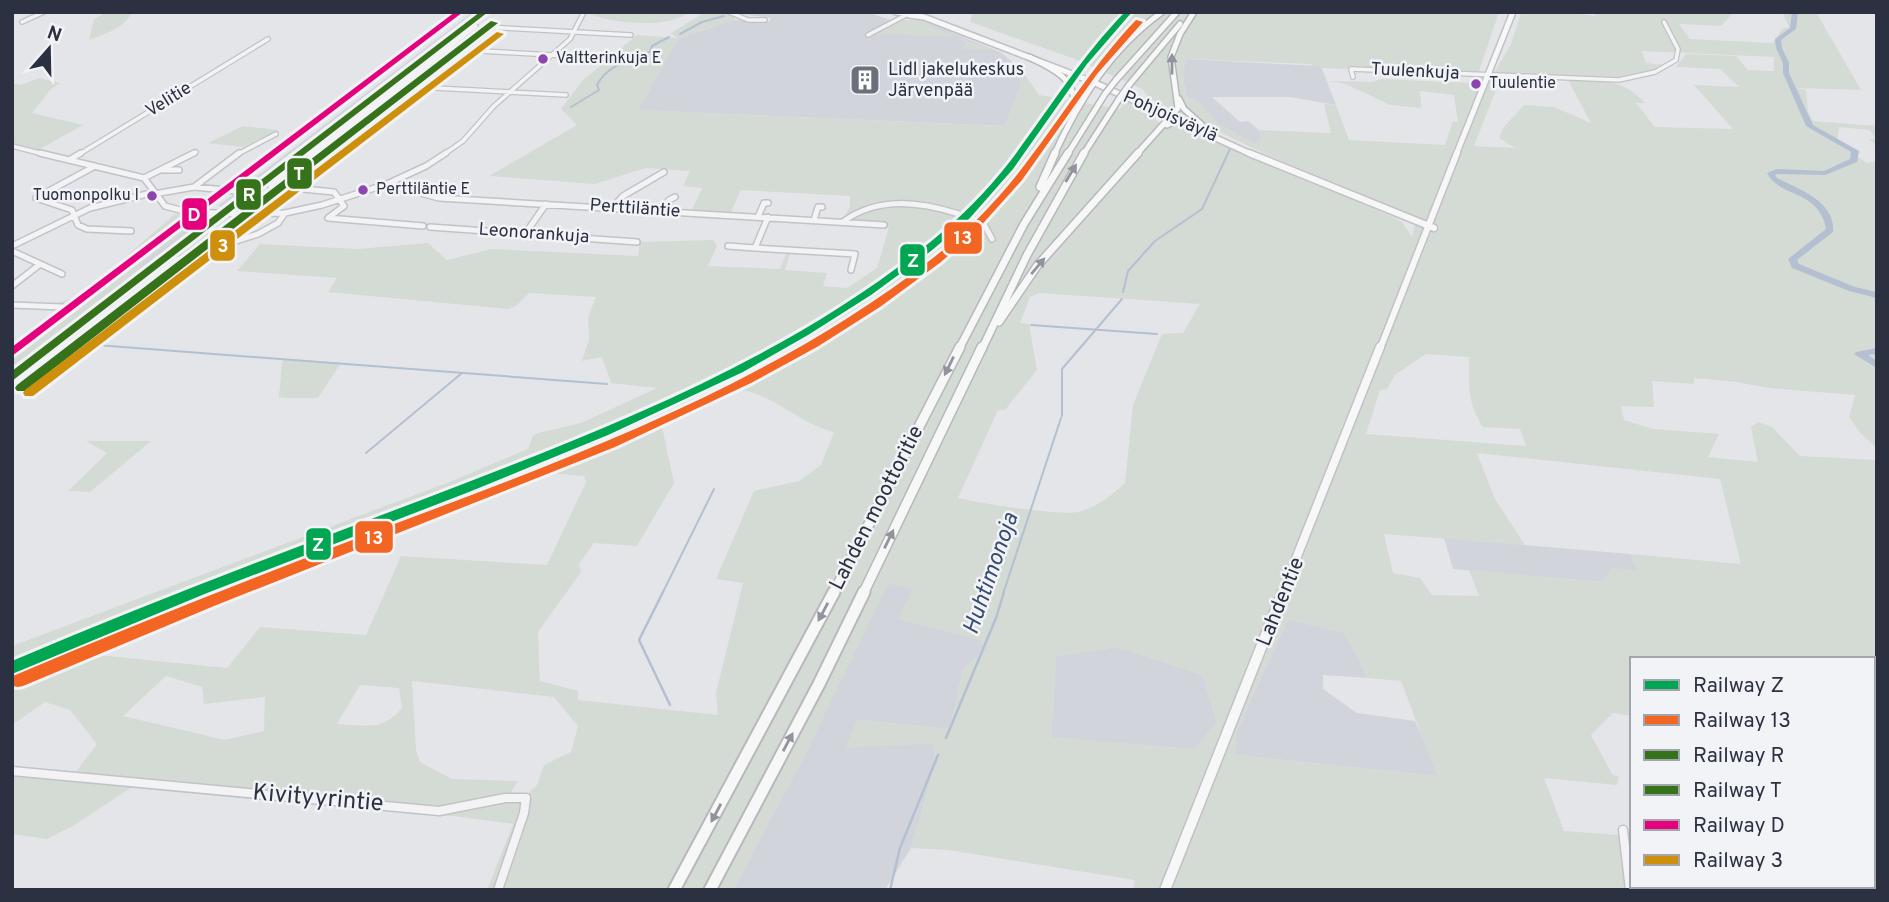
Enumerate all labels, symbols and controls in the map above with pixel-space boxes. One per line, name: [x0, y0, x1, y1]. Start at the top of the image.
north arrow: [14, 14, 84, 84]
text: N: [44, 21, 65, 49]
place label: Valtterinkuja E: [556, 49, 661, 69]
marker: Valtterinkuja E: [536, 52, 550, 66]
one-way arrow: [1166, 53, 1178, 75]
street label: Tuulenkuja: [1370, 58, 1460, 86]
place label: Lidl jakelukeskus Järvenpää: [888, 59, 1024, 103]
building icon: Lidl jakelukeskus Järvenpää: [848, 63, 882, 97]
place label: Tuulentie: [1489, 74, 1556, 94]
street label: Velitie: [142, 77, 196, 123]
marker: Tuulentie: [1469, 77, 1483, 91]
street label: Pohjoisväylä: [1119, 86, 1221, 148]
line badge: T: [286, 157, 313, 190]
text: T: [293, 163, 305, 187]
one-way arrow: [1065, 164, 1078, 183]
line badge: R: [235, 178, 262, 211]
place label: Perttiläntie E: [376, 180, 470, 200]
marker: Perttiläntie E: [356, 183, 370, 197]
text: R: [242, 184, 256, 208]
place label: Tuomonpolku I: [33, 186, 139, 206]
marker: Tuomonpolku I: [145, 189, 159, 203]
street label: Perttiläntie: [589, 194, 681, 224]
line badge: D: [181, 197, 208, 231]
text: D: [187, 204, 201, 228]
street label: Leonorankuja: [478, 219, 590, 249]
line badge: 13: [943, 221, 983, 255]
text: 13: [954, 227, 973, 251]
line badge: 3: [209, 229, 236, 262]
text: 3: [217, 235, 229, 259]
line badge: Z: [899, 243, 926, 277]
text: Z: [907, 250, 919, 274]
one-way arrow: [1030, 257, 1045, 274]
one-way arrow: [943, 356, 955, 376]
street label: Lahden moottoritie: [824, 421, 930, 595]
water label: Huhtimonoja: [958, 509, 1026, 639]
line badge: 13: [354, 520, 394, 554]
line badge: Z: [305, 527, 332, 561]
text: 13: [365, 527, 384, 551]
one-way arrow: [883, 529, 895, 549]
text: Z: [312, 534, 324, 558]
street label: Lahdentie: [1251, 553, 1311, 651]
one-way arrow: [817, 603, 829, 622]
legend: [1630, 657, 1875, 888]
text: Railway Z: [1693, 673, 1784, 700]
text: Railway 13: [1693, 708, 1791, 735]
one-way arrow: [781, 732, 793, 752]
text: Railway R: [1693, 743, 1784, 770]
street label: Kivityyrintie: [251, 778, 385, 820]
text: Railway T: [1693, 778, 1782, 805]
one-way arrow: [710, 803, 722, 823]
text: Railway D: [1693, 813, 1785, 840]
text: Railway 3: [1693, 848, 1783, 875]

